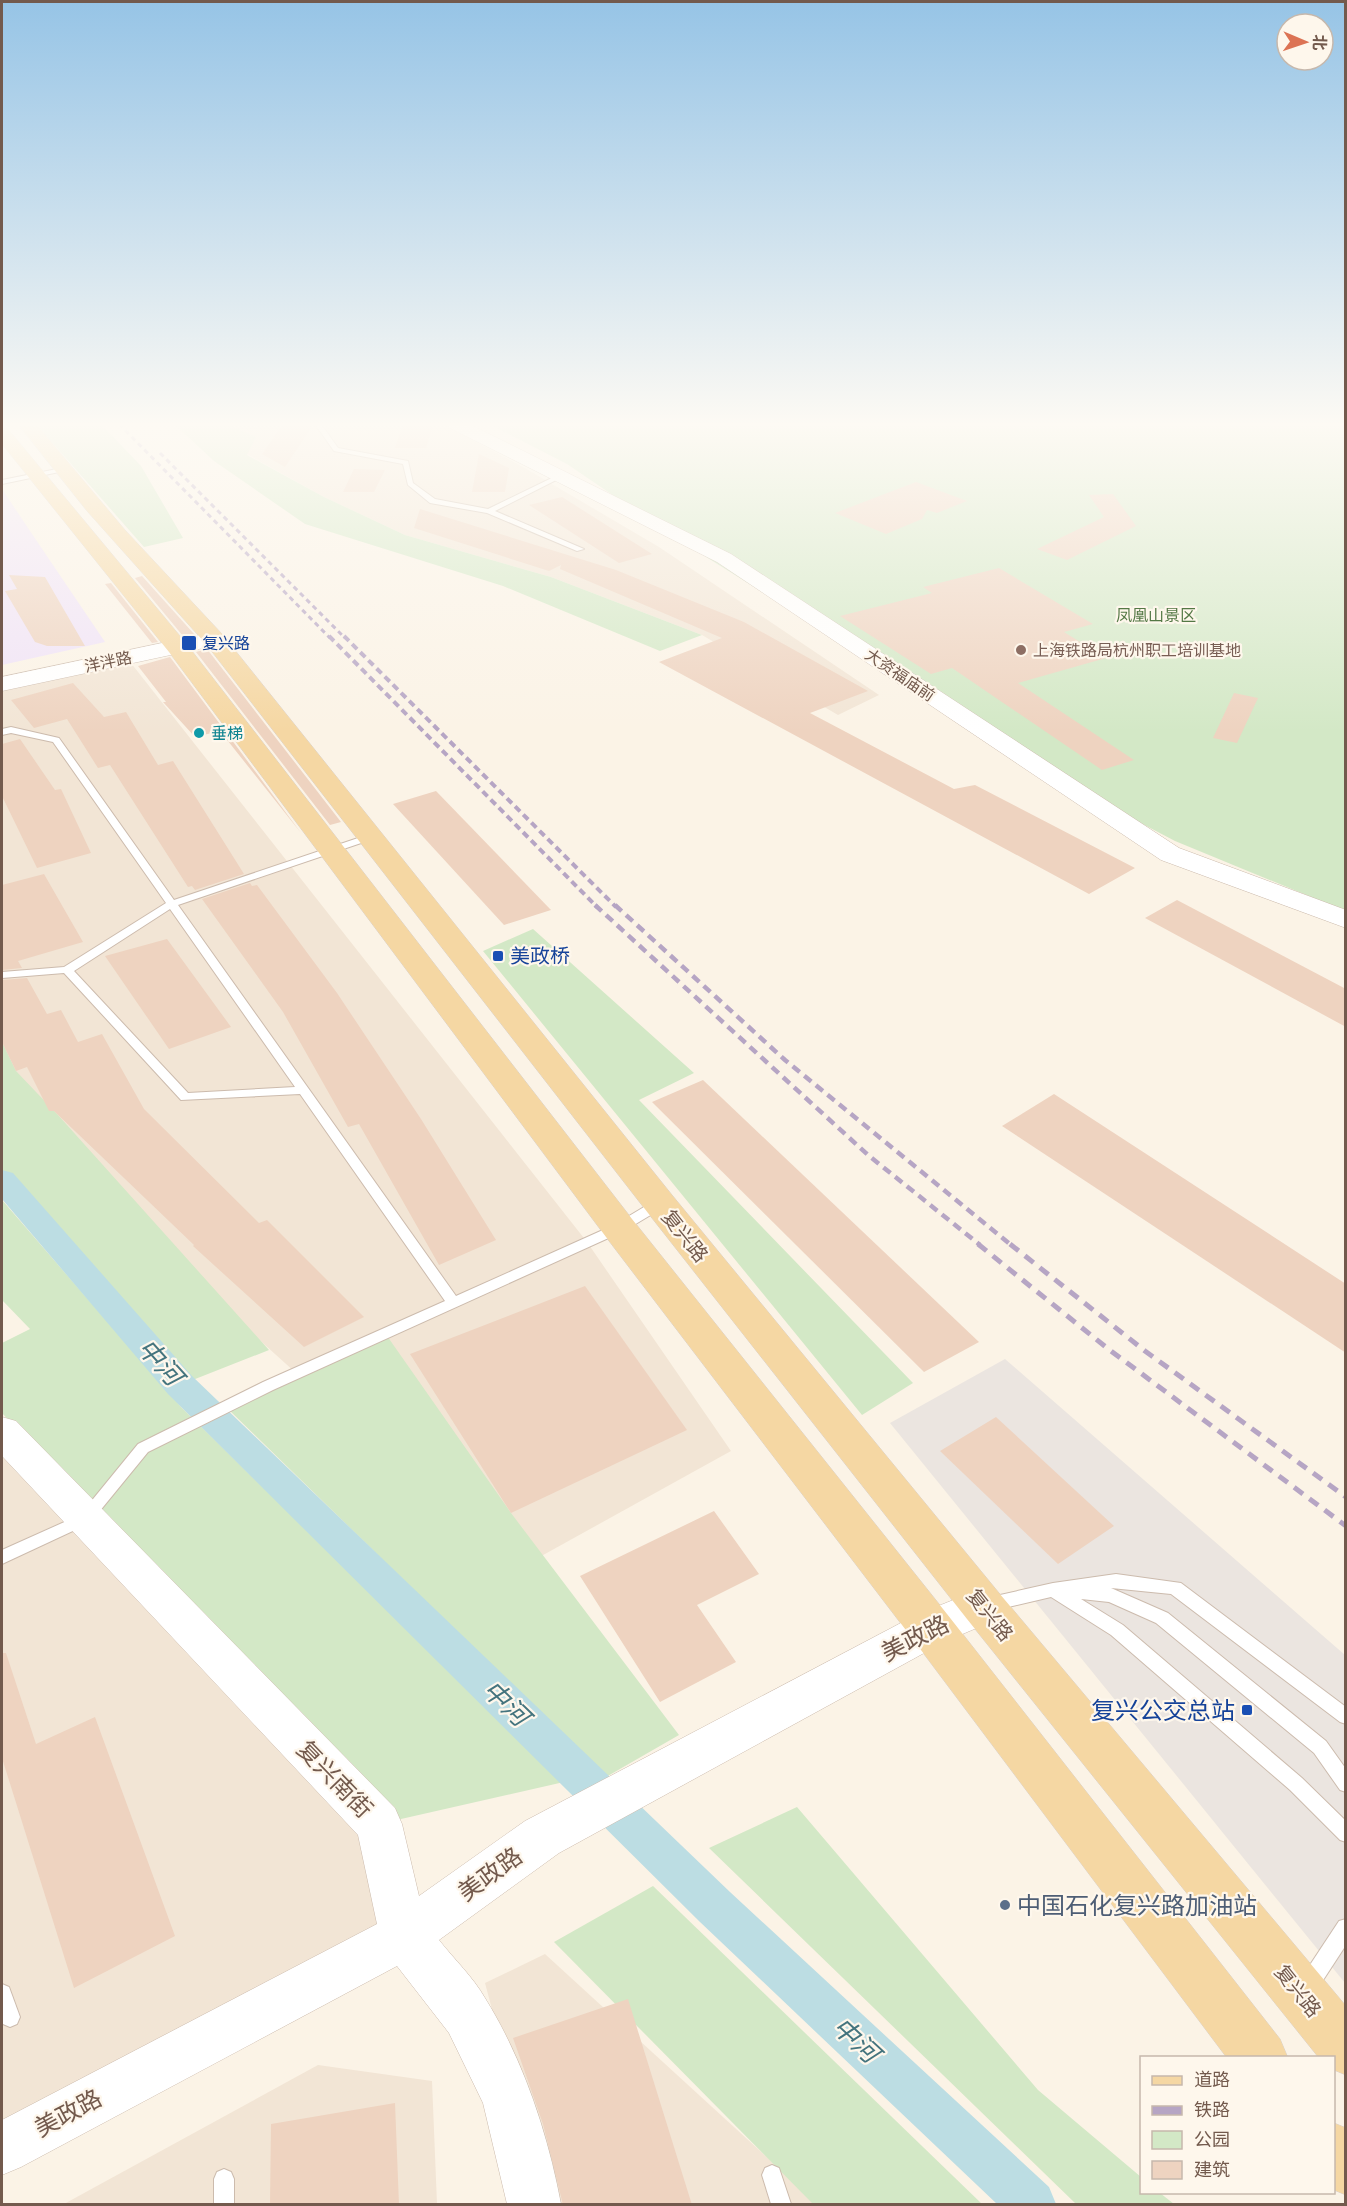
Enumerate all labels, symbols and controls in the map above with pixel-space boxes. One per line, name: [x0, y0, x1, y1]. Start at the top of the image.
north arrow: [1275, 12, 1335, 72]
text: 北: [1310, 34, 1329, 51]
park label: 凤凰山景区: [1116, 606, 1196, 625]
marker: 复兴路: [180, 634, 198, 652]
place label: 复兴路: [202, 634, 250, 653]
place label: 上海铁路局杭州职工培训基地: [1033, 641, 1241, 660]
marker: 上海铁路局杭州职工培训基地: [1014, 643, 1028, 657]
street label: 大资福庙前: [862, 645, 938, 705]
street label: 洋泮路: [83, 648, 133, 676]
place label: 垂梯: [211, 724, 243, 743]
marker: 垂梯: [192, 726, 206, 740]
place label: 美政桥: [510, 944, 570, 968]
marker: 美政桥: [491, 949, 505, 963]
street label: 复兴路: [657, 1205, 713, 1267]
water label: 中河: [131, 1332, 193, 1396]
street label: 复兴路: [962, 1584, 1018, 1646]
street label: 美政路: [876, 1609, 954, 1667]
water label: 中河: [476, 1673, 539, 1736]
place label: 复兴公交总站: [1091, 1696, 1235, 1725]
marker: 复兴公交总站: [1240, 1703, 1254, 1717]
street label: 复兴南街: [291, 1734, 379, 1824]
street label: 美政路: [452, 1841, 528, 1907]
place label: 中国石化复兴路加油站: [1017, 1891, 1257, 1920]
marker: 中国石化复兴路加油站: [998, 1898, 1012, 1912]
street label: 复兴路: [1270, 1960, 1326, 2022]
water label: 中河: [826, 2011, 890, 2073]
legend: [1140, 2056, 1335, 2194]
text: 道路: [1194, 2069, 1230, 2091]
street label: 美政路: [29, 2083, 107, 2143]
text: 铁路: [1194, 2099, 1230, 2121]
text: 公园: [1194, 2129, 1230, 2151]
text: 建筑: [1194, 2159, 1230, 2181]

